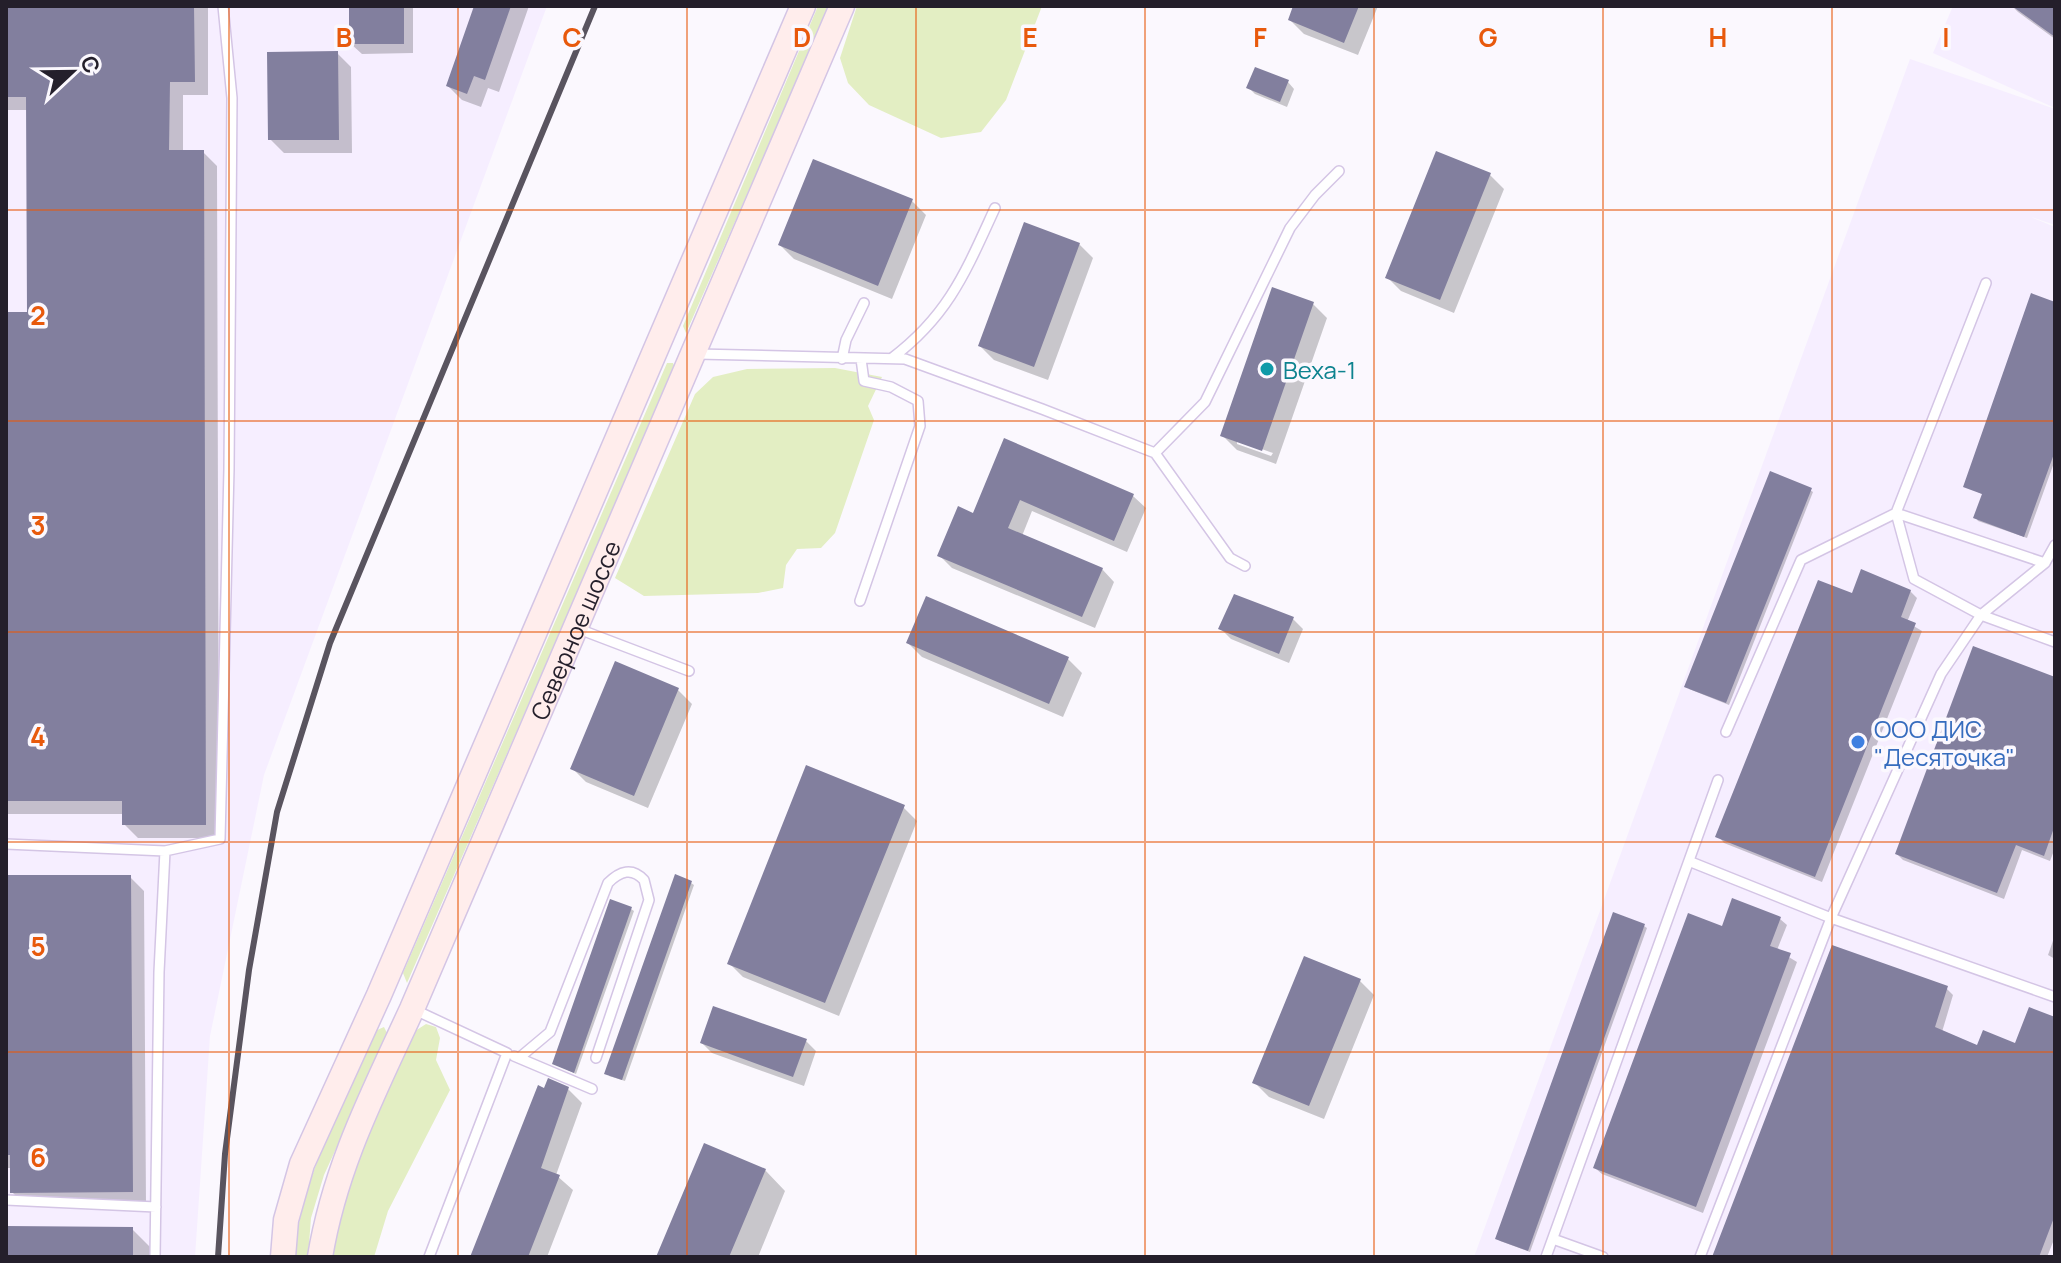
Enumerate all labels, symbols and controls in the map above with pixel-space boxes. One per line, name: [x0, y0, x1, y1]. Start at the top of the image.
text: B: [336, 19, 352, 55]
text: C: [562, 19, 582, 55]
text: D: [793, 19, 811, 55]
text: E: [1022, 19, 1038, 55]
text: F: [1253, 19, 1267, 55]
text: G: [1478, 19, 1498, 55]
text: H: [1709, 19, 1727, 55]
text: I: [1942, 19, 1950, 55]
north arrow: [32, 32, 112, 112]
text: С: [74, 51, 107, 78]
text: 2: [30, 297, 46, 333]
place label: Веха-1: [1283, 353, 1356, 386]
marker: Веха-1: [1258, 360, 1276, 378]
text: 3: [30, 507, 46, 543]
street label: Северное шоссе: [522, 535, 628, 725]
place label: ООО ДИС "Десяточка": [1874, 712, 2015, 773]
text: 4: [30, 718, 46, 754]
marker: ООО ДИС "Десяточка": [1849, 733, 1867, 751]
text: 5: [30, 928, 46, 964]
text: 6: [30, 1139, 46, 1175]

